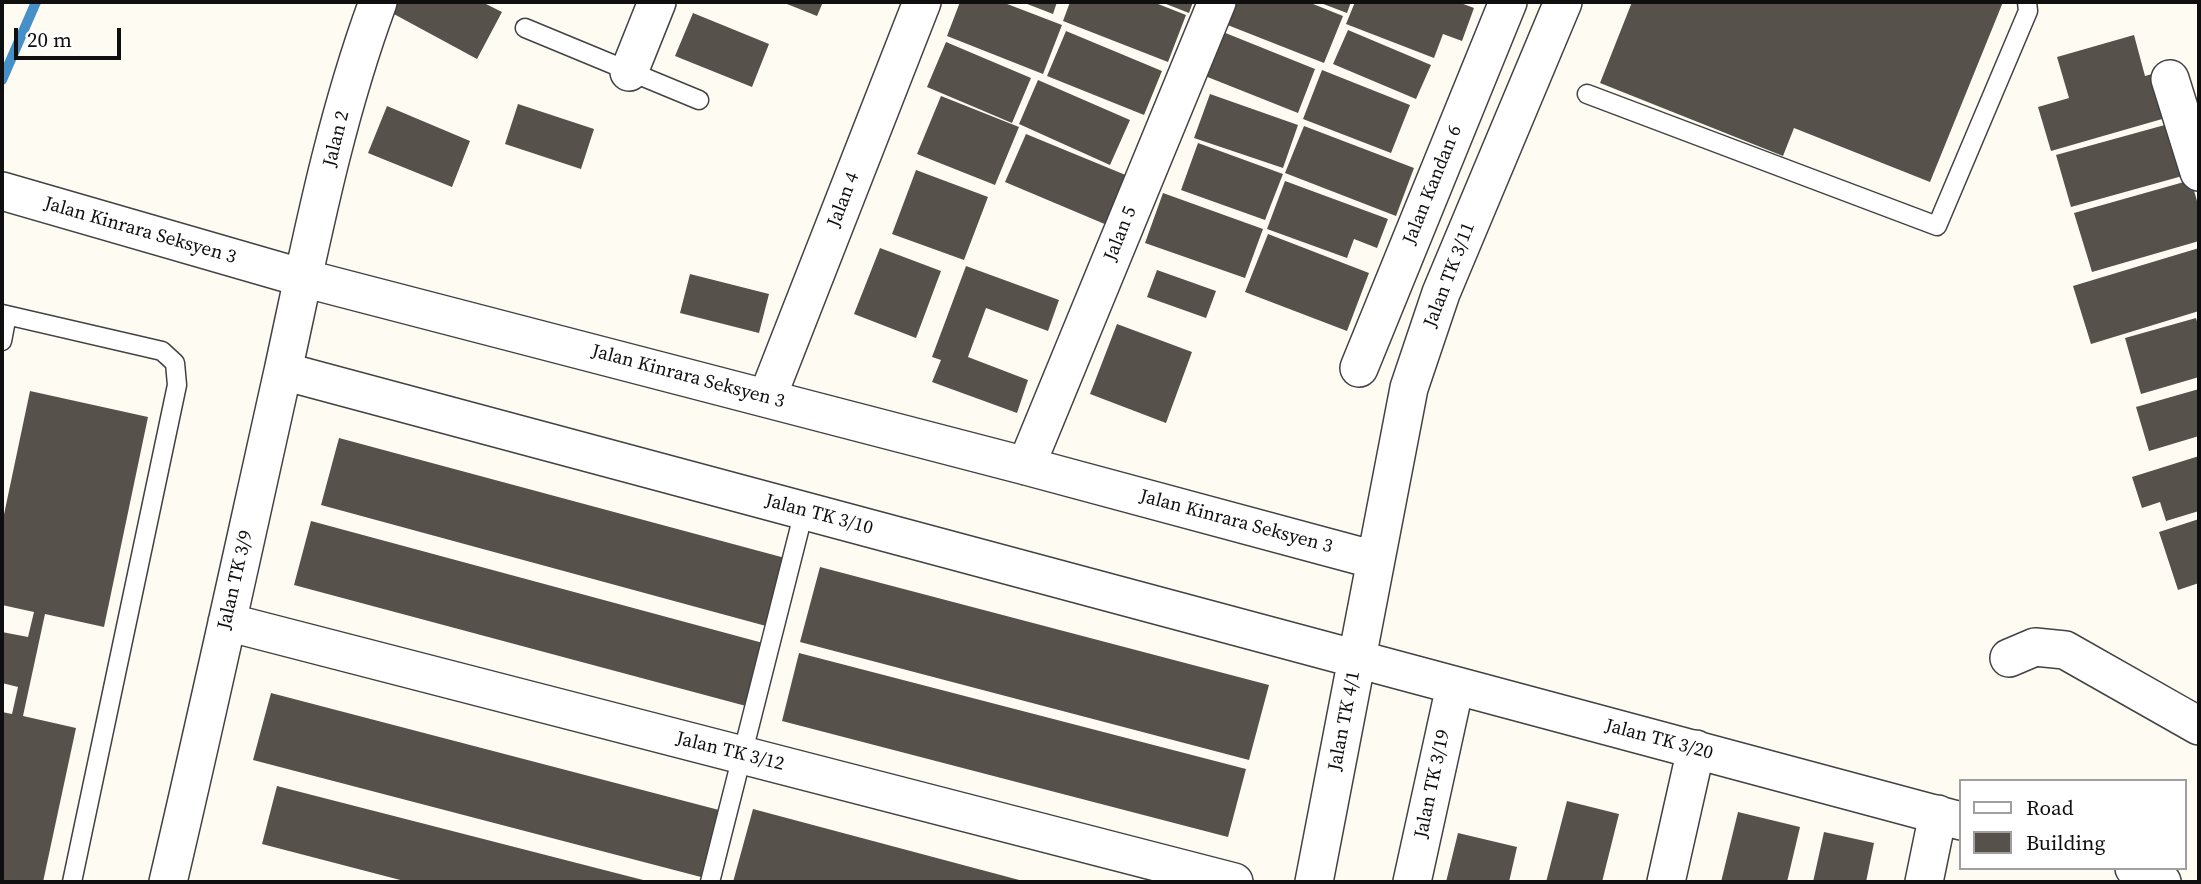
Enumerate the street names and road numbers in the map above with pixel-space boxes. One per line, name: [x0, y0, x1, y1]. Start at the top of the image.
street label: Jalan 2: [319, 109, 355, 169]
street label: Jalan Kandan 6: [1399, 122, 1467, 248]
street label: Jalan 4: [823, 169, 865, 231]
street label: Jalan Kinrara Seksyen 3: [41, 193, 239, 269]
street label: Jalan 5: [1100, 203, 1142, 265]
street label: Jalan TK 3/11: [1420, 219, 1480, 331]
street label: Jalan Kinrara Seksyen 3: [589, 340, 787, 414]
street label: Jalan Kinrara Seksyen 3: [1137, 485, 1335, 559]
street label: Jalan TK 3/10: [763, 490, 875, 540]
street label: Jalan TK 3/9: [214, 528, 258, 632]
street label: Jalan TK 4/1: [1324, 669, 1366, 773]
street label: Jalan TK 3/20: [1603, 715, 1715, 765]
street label: Jalan TK 3/12: [674, 728, 786, 776]
street label: Jalan TK 3/19: [1410, 728, 1456, 840]

